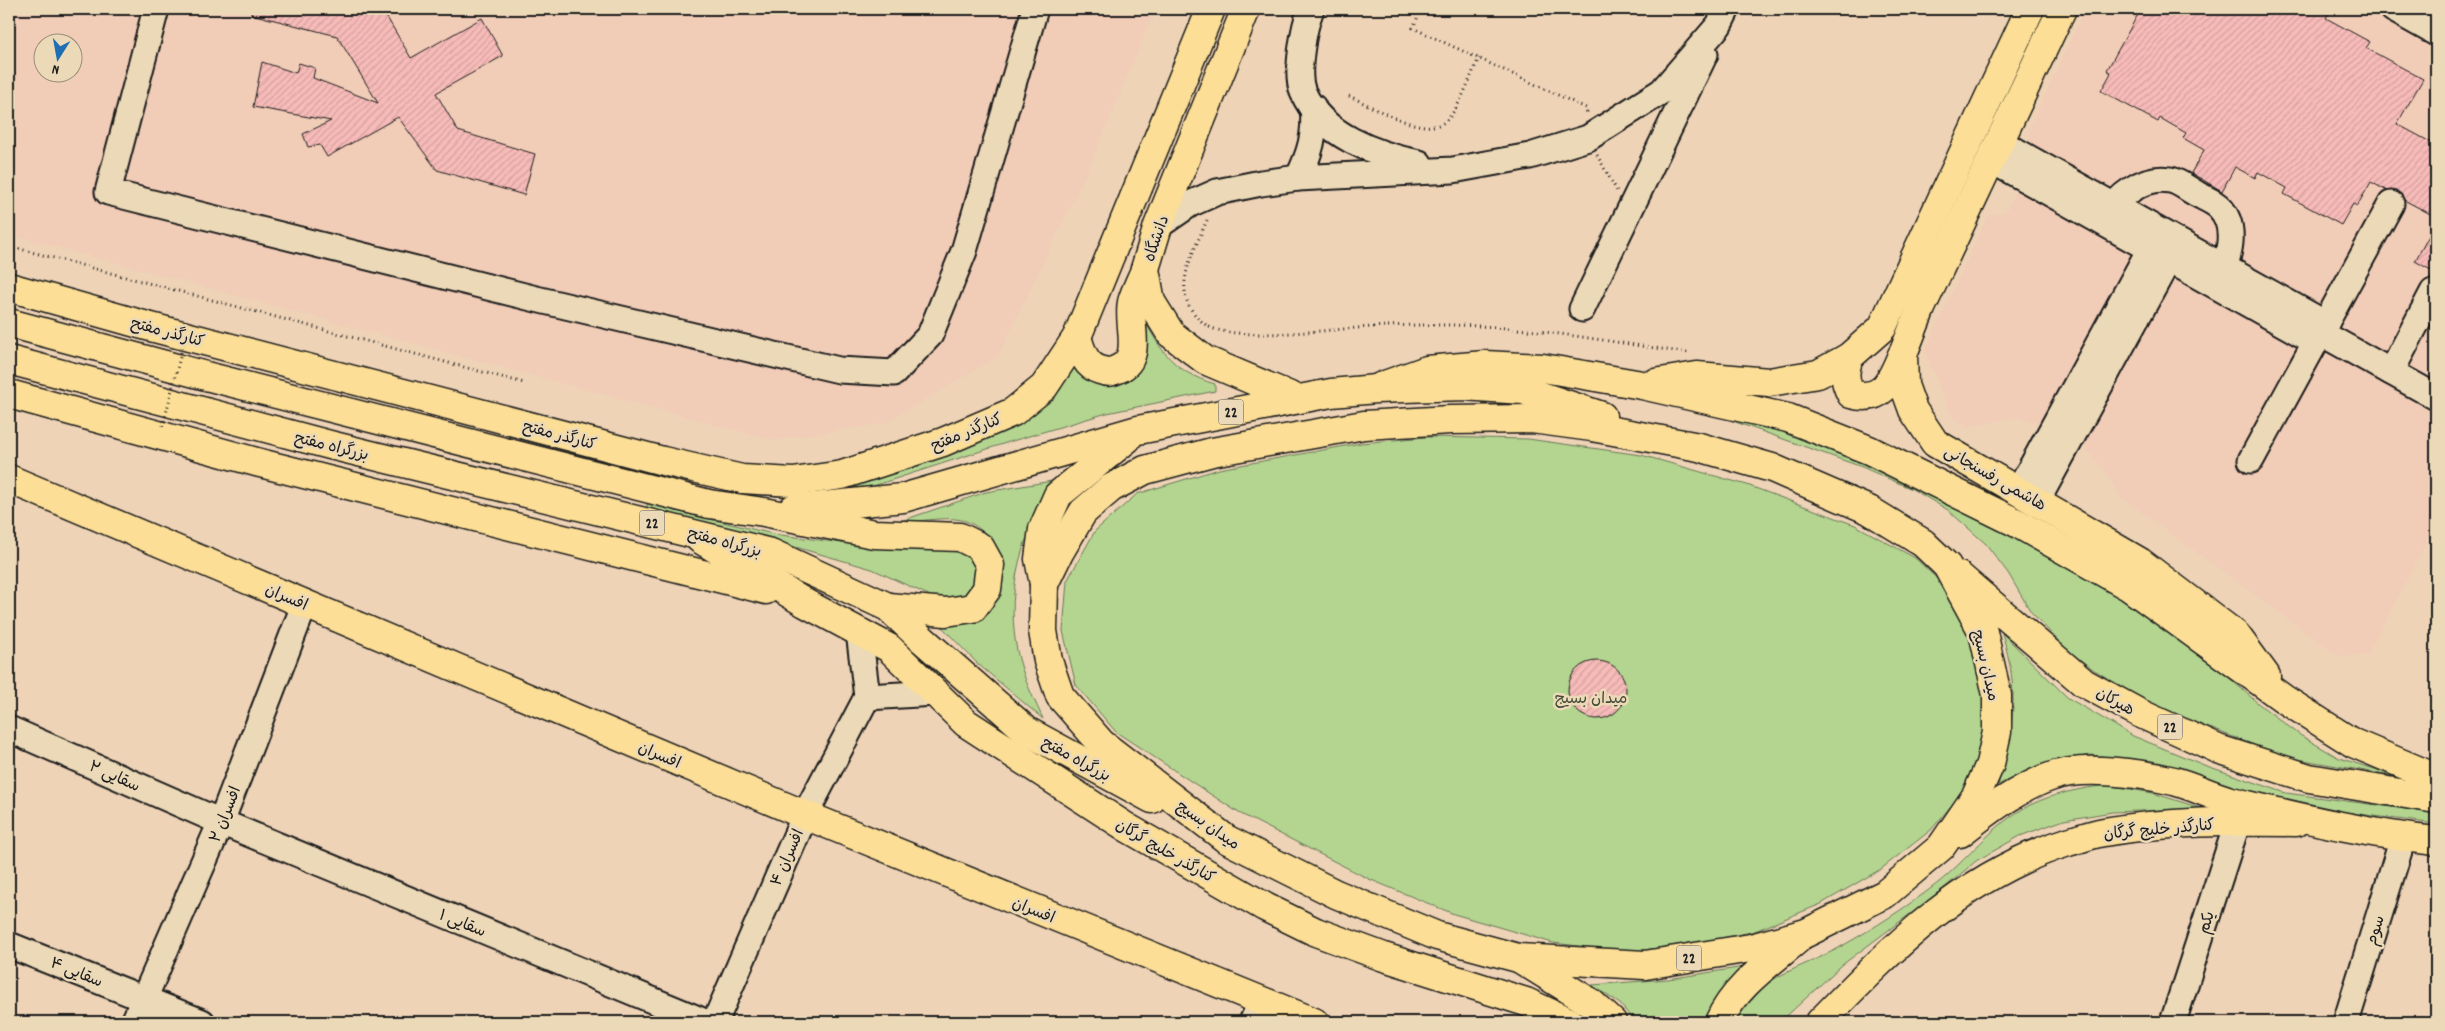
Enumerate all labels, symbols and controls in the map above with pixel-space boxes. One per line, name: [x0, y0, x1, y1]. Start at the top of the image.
north arrow: [32, 32, 82, 82]
text: N: [51, 58, 61, 79]
street label: دانشگاه: [1139, 212, 1176, 265]
street label: کنارگذر مفتح: [128, 313, 207, 354]
road number: 22: [1218, 400, 1244, 424]
street label: کنارگذر مفتح: [928, 408, 1006, 458]
street label: کنارگذر مفتح: [520, 416, 599, 457]
street label: بزرگراه مفتح: [292, 427, 371, 468]
street label: هاشمی رفسنجانی: [1940, 441, 2050, 518]
road number: 22: [640, 510, 664, 536]
street label: بزرگراه مفتح: [685, 523, 764, 564]
street label: افسران: [261, 579, 311, 618]
street label: میدان بسیج: [1965, 628, 2004, 704]
street label: هیرکان: [2091, 682, 2138, 722]
park label: میدان بسیج: [1555, 688, 1627, 711]
road number: 22: [2158, 714, 2182, 740]
street label: بزرگراه مفتح: [1037, 732, 1114, 789]
street label: افسران: [634, 737, 684, 776]
street label: سقایی ۲: [85, 756, 143, 799]
street label: افسران ۲: [205, 783, 248, 847]
street label: میدان بسیج: [1171, 796, 1244, 856]
street label: کنارگذر خلیج گرگان: [1111, 814, 1219, 890]
street label: کنارگذر خلیج گرگان: [2103, 814, 2216, 847]
street label: افسران ۴: [766, 826, 811, 890]
street label: افسران: [1008, 892, 1058, 930]
street label: سقایی ۱: [435, 904, 489, 944]
street label: یکم: [2193, 908, 2222, 937]
street label: سوم: [2361, 913, 2392, 949]
road number: 22: [1676, 946, 1702, 970]
street label: سقایی ۴: [46, 952, 106, 994]

